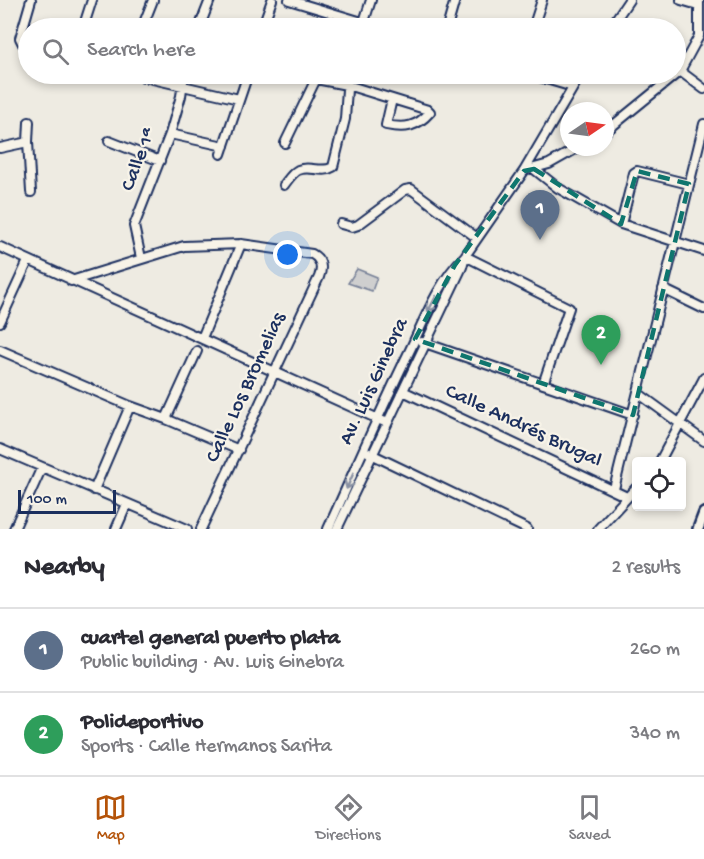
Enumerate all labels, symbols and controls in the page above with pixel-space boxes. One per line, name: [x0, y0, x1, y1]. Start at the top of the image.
search box: [18, 18, 686, 84]
icon: search: [39, 35, 72, 68]
text: Search here: [87, 38, 195, 64]
north arrow: [560, 102, 614, 156]
street label: Calle 1ª: [117, 124, 164, 195]
pin: 1: [520, 190, 560, 240]
your location: [273, 240, 302, 269]
one-way arrow: [426, 295, 438, 312]
street label: Calle Los Bromelias: [201, 308, 293, 467]
street label: Av. Luis Ginebra: [335, 314, 416, 449]
pin: 2: [582, 316, 620, 365]
street label: Calle Andrés Brugal: [441, 380, 605, 474]
map controls: [632, 457, 686, 511]
button: locate: [632, 457, 686, 511]
one-way arrow: [343, 471, 355, 489]
scale bar: [18, 487, 116, 514]
text: 100 m: [27, 491, 67, 510]
text: Nearby: [24, 553, 105, 584]
text: 2 results: [611, 557, 680, 580]
text: cuartel general puerto plata: [81, 626, 340, 652]
text: 1: [39, 639, 48, 662]
text: 260 m: [630, 639, 680, 662]
text: Public building · Av. Luis Ginebra: [81, 652, 344, 675]
text: Polideportivo: [81, 710, 203, 736]
text: 2: [39, 723, 48, 746]
text: 340 m: [630, 723, 680, 746]
text: Sports · Calle Hermanos Sarita: [81, 736, 332, 759]
tab: Map: [94, 791, 127, 846]
tab: Directions: [315, 791, 381, 846]
tab: Saved: [569, 791, 610, 846]

